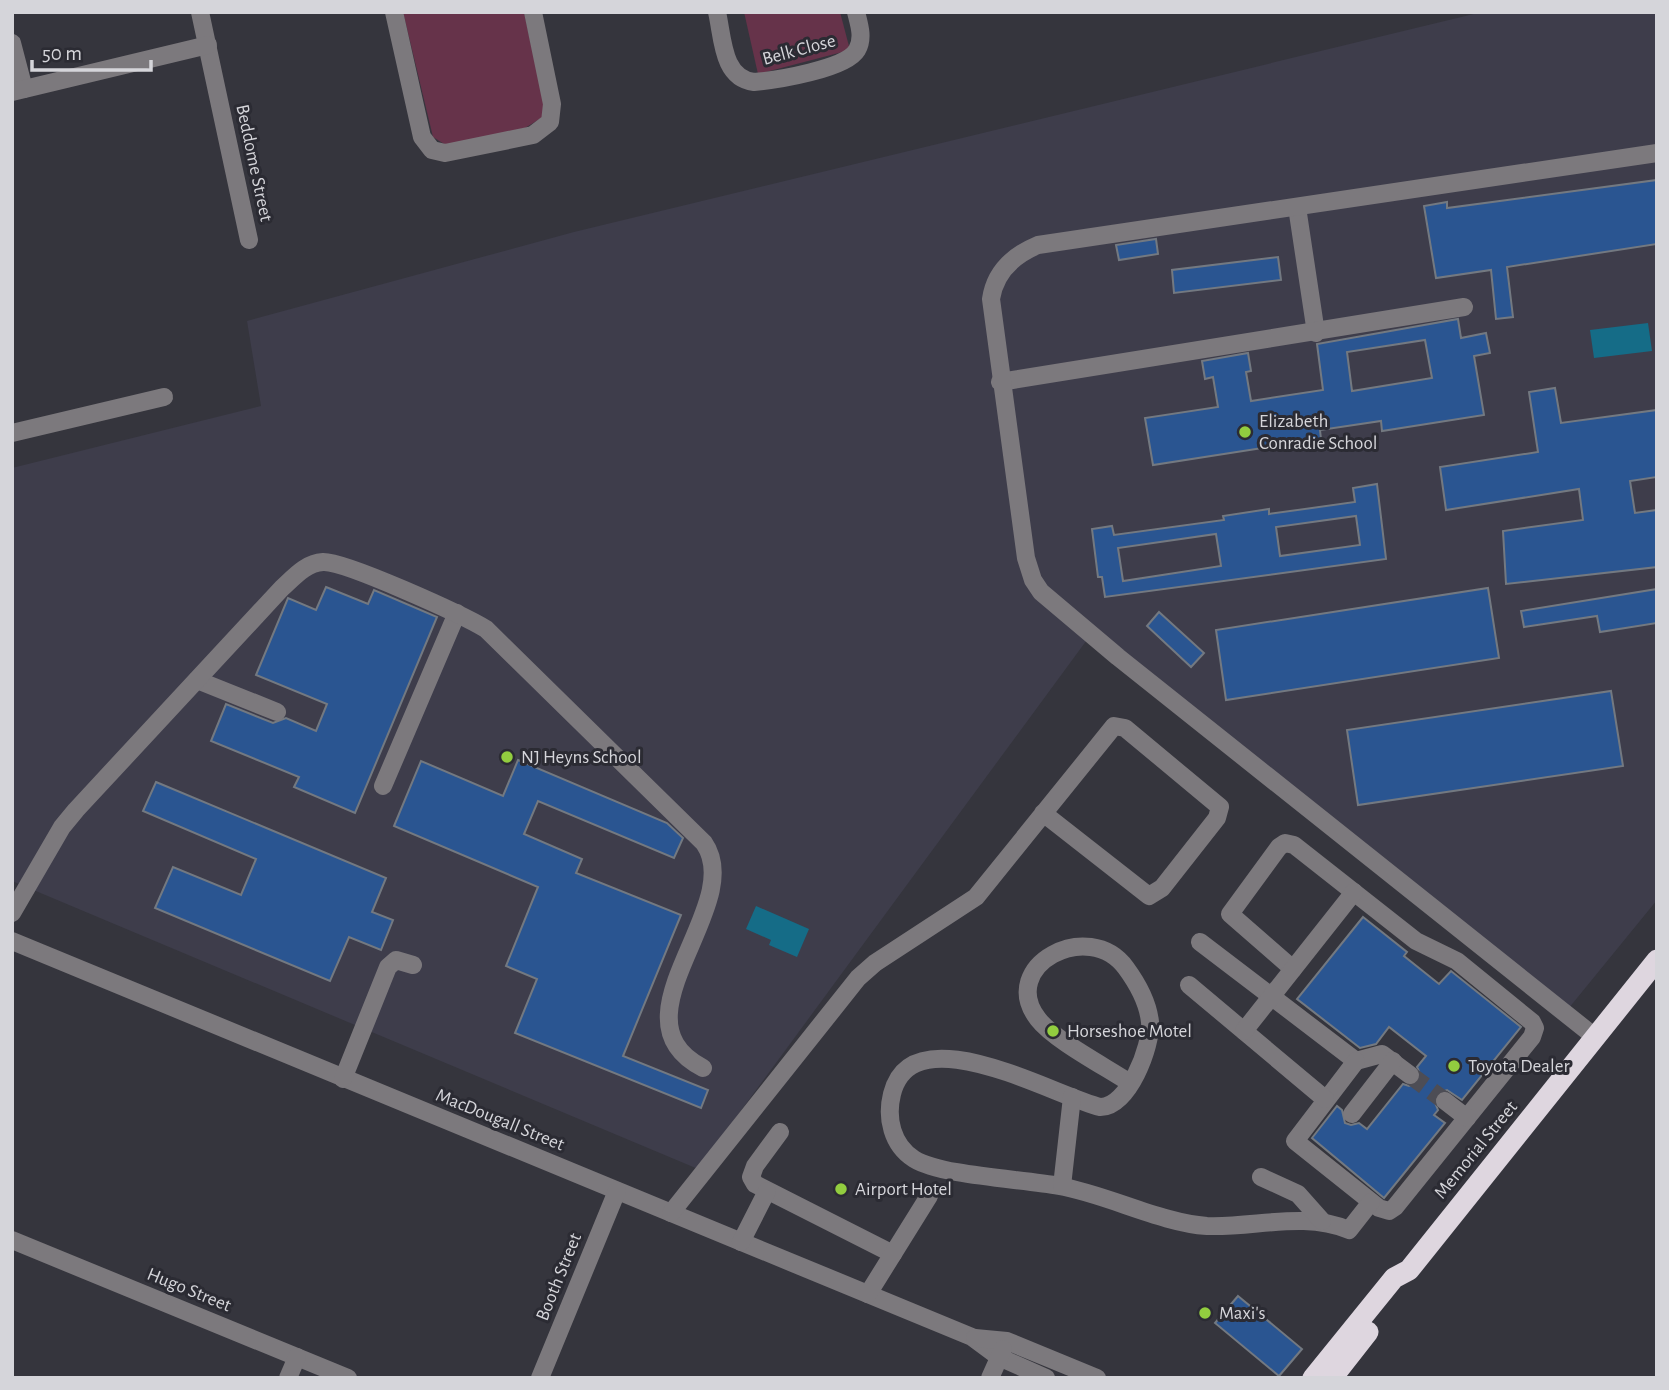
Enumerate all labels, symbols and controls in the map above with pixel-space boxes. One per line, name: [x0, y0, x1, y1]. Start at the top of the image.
scale bar: [32, 28, 150, 72]
street label: Belk Close: [760, 31, 838, 69]
text: 50 m: [42, 43, 82, 64]
street label: Beddome Street: [232, 103, 276, 223]
place label: Elizabeth Conradie School: [1259, 412, 1377, 453]
marker: Elizabeth Conradie School: [1237, 424, 1253, 440]
place label: NJ Heyns School: [521, 748, 642, 767]
marker: NJ Heyns School: [499, 749, 515, 765]
place label: Horseshoe Motel: [1067, 1022, 1192, 1041]
marker: Horseshoe Motel: [1045, 1023, 1061, 1039]
place label: Toyota Dealer: [1468, 1057, 1570, 1076]
marker: Toyota Dealer: [1446, 1058, 1462, 1074]
street label: MacDougall Street: [433, 1086, 567, 1154]
street label: Memorial Street: [1431, 1097, 1521, 1203]
place label: Airport Hotel: [855, 1180, 952, 1199]
marker: Airport Hotel: [833, 1181, 849, 1197]
street label: Booth Street: [533, 1231, 585, 1323]
street label: Hugo Street: [144, 1265, 234, 1315]
place label: Maxi's: [1219, 1304, 1266, 1323]
marker: Maxi's: [1197, 1305, 1213, 1321]

